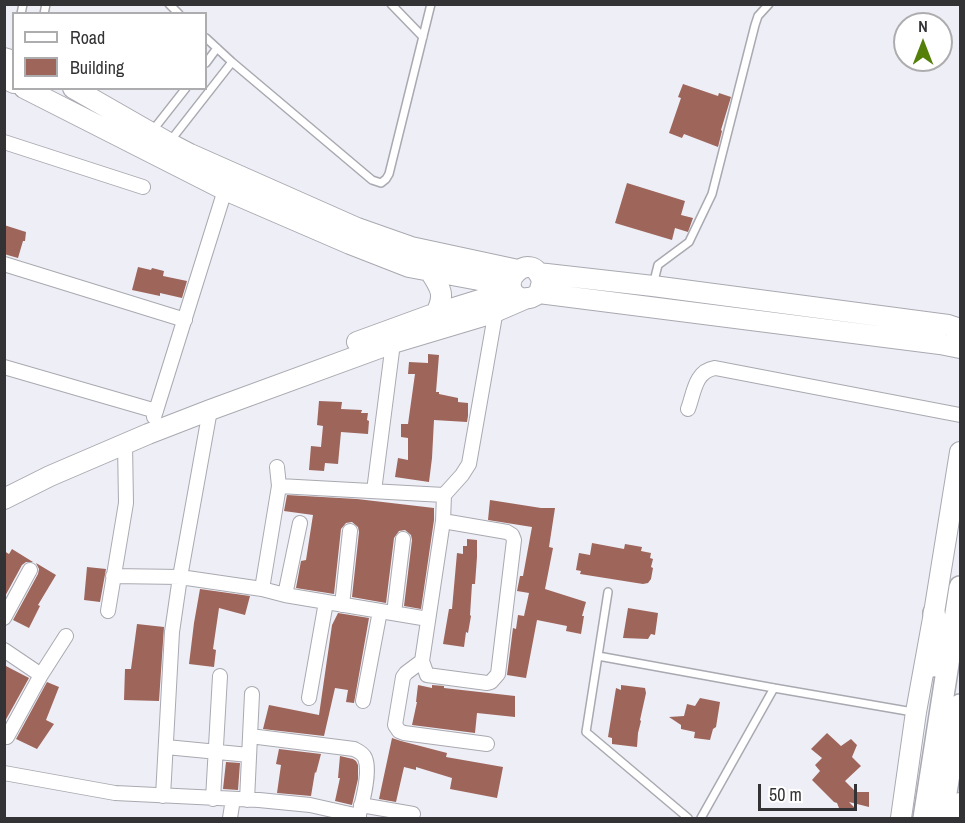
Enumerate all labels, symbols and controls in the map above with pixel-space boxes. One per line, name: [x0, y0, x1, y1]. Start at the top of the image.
legend: [12, 12, 207, 90]
north arrow: [893, 12, 953, 72]
text: N: [918, 15, 928, 37]
text: Road: [70, 25, 105, 50]
text: Building: [70, 55, 124, 80]
scale bar: [761, 772, 860, 810]
text: 50 m: [769, 782, 802, 807]

